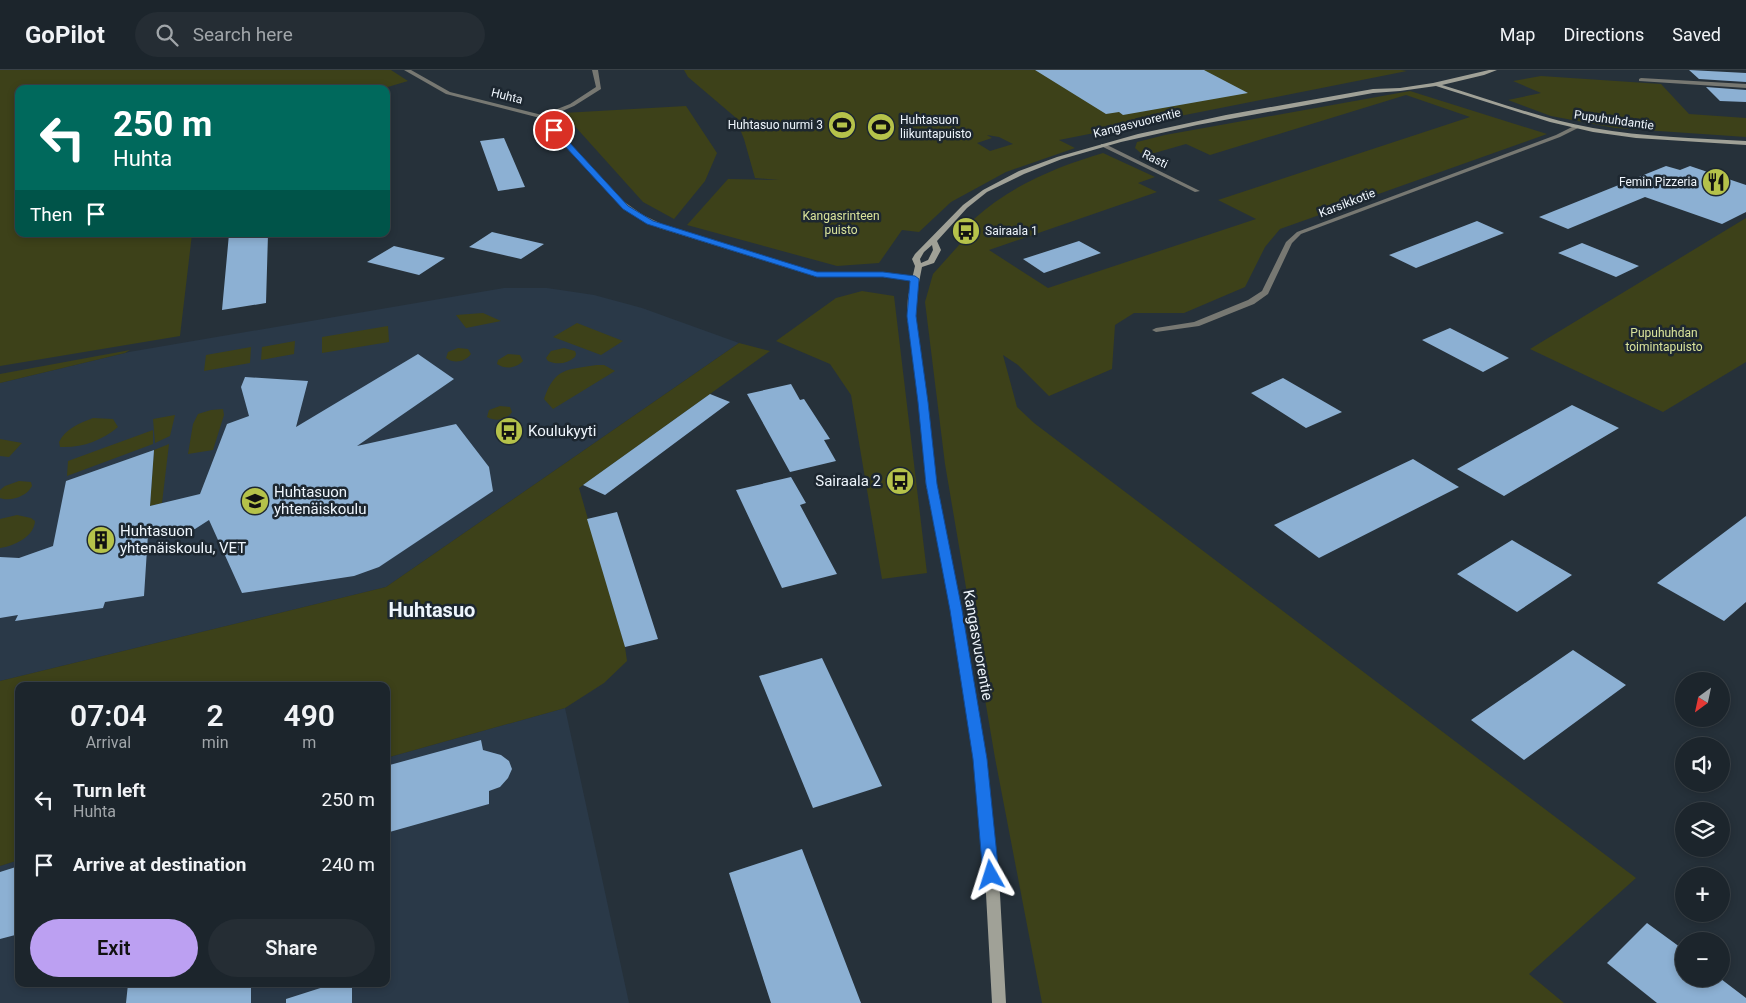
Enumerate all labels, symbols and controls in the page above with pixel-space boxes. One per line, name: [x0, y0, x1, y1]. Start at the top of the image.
search box: [135, 12, 485, 57]
text: GoPilot: [25, 21, 105, 49]
icon: search: [153, 21, 181, 49]
text: Search here: [193, 23, 293, 46]
text: Map: [1500, 24, 1535, 45]
text: Directions: [1563, 24, 1644, 45]
text: Saved: [1672, 24, 1721, 45]
street label: Huhta: [490, 85, 524, 107]
text: 250 m: [113, 104, 212, 145]
icon: left: [30, 105, 95, 170]
street label: Kangasvuorentie: [1092, 105, 1182, 141]
street label: Pupuhuhdantie: [1573, 107, 1655, 133]
pin: [533, 109, 575, 151]
sports icon: Huhtasuo nurmi 3: [827, 110, 857, 140]
sports icon: Huhtasuon liikuntapuisto: [866, 112, 896, 142]
place label: Huhtasuon liikuntapuisto: [900, 113, 972, 141]
icon: arrive: [540, 116, 568, 144]
place label: Huhtasuo nurmi 3: [728, 118, 823, 132]
text: Huhta: [113, 146, 172, 171]
street label: Rasti: [1140, 147, 1170, 171]
restaurant icon: Femin Pizzeria: [1701, 167, 1731, 197]
place label: Femin Pizzeria: [1619, 175, 1697, 189]
street label: Karsikkotie: [1317, 186, 1377, 220]
icon: arrive: [82, 200, 110, 228]
text: Then: [30, 203, 72, 226]
park label: Kangasrinteen puisto: [802, 209, 880, 237]
bus stop icon: Sairaala 1: [951, 216, 981, 246]
place label: Sairaala 1: [985, 224, 1038, 238]
park label: Pupuhuhdan toimintapuisto: [1625, 326, 1703, 354]
bus stop icon: Koulukyyti: [494, 416, 524, 446]
place label: Koulukyyti: [528, 422, 596, 440]
bus stop icon: Sairaala 2: [885, 466, 915, 496]
place label: Sairaala 2: [815, 472, 881, 490]
place label: Huhtasuon yhtenäiskoulu: [274, 483, 366, 518]
school or university icon: Huhtasuon yhtenäiskoulu: [240, 486, 270, 516]
place label: Huhtasuon yhtenäiskoulu, VET: [120, 522, 246, 557]
building icon: Huhtasuon yhtenäiskoulu, VET: [86, 525, 116, 555]
street label: Kangasvuorentie: [959, 588, 997, 702]
district label: Huhtasuo: [389, 598, 475, 622]
north arrow: [1675, 672, 1730, 728]
map controls: [1675, 672, 1730, 987]
text: 07:04: [70, 698, 147, 733]
text: 2: [207, 698, 224, 733]
text: 490: [284, 698, 335, 733]
text: Arrival: [86, 733, 131, 752]
text: min: [202, 733, 229, 752]
text: m: [302, 733, 316, 752]
button: sound: [1675, 737, 1730, 792]
text: Turn left: [73, 779, 146, 802]
icon: left: [30, 786, 58, 814]
text: 250 m: [322, 788, 375, 811]
text: Huhta: [73, 802, 116, 821]
button: layers: [1675, 802, 1730, 857]
position arrow: [964, 848, 1016, 900]
icon: arrive: [30, 851, 58, 879]
text: Arrive at destination: [73, 853, 246, 876]
text: 240 m: [322, 853, 375, 876]
button: +: [1675, 867, 1730, 922]
button: Exit: [30, 919, 198, 977]
button: Share: [208, 919, 375, 977]
button: −: [1675, 932, 1730, 987]

